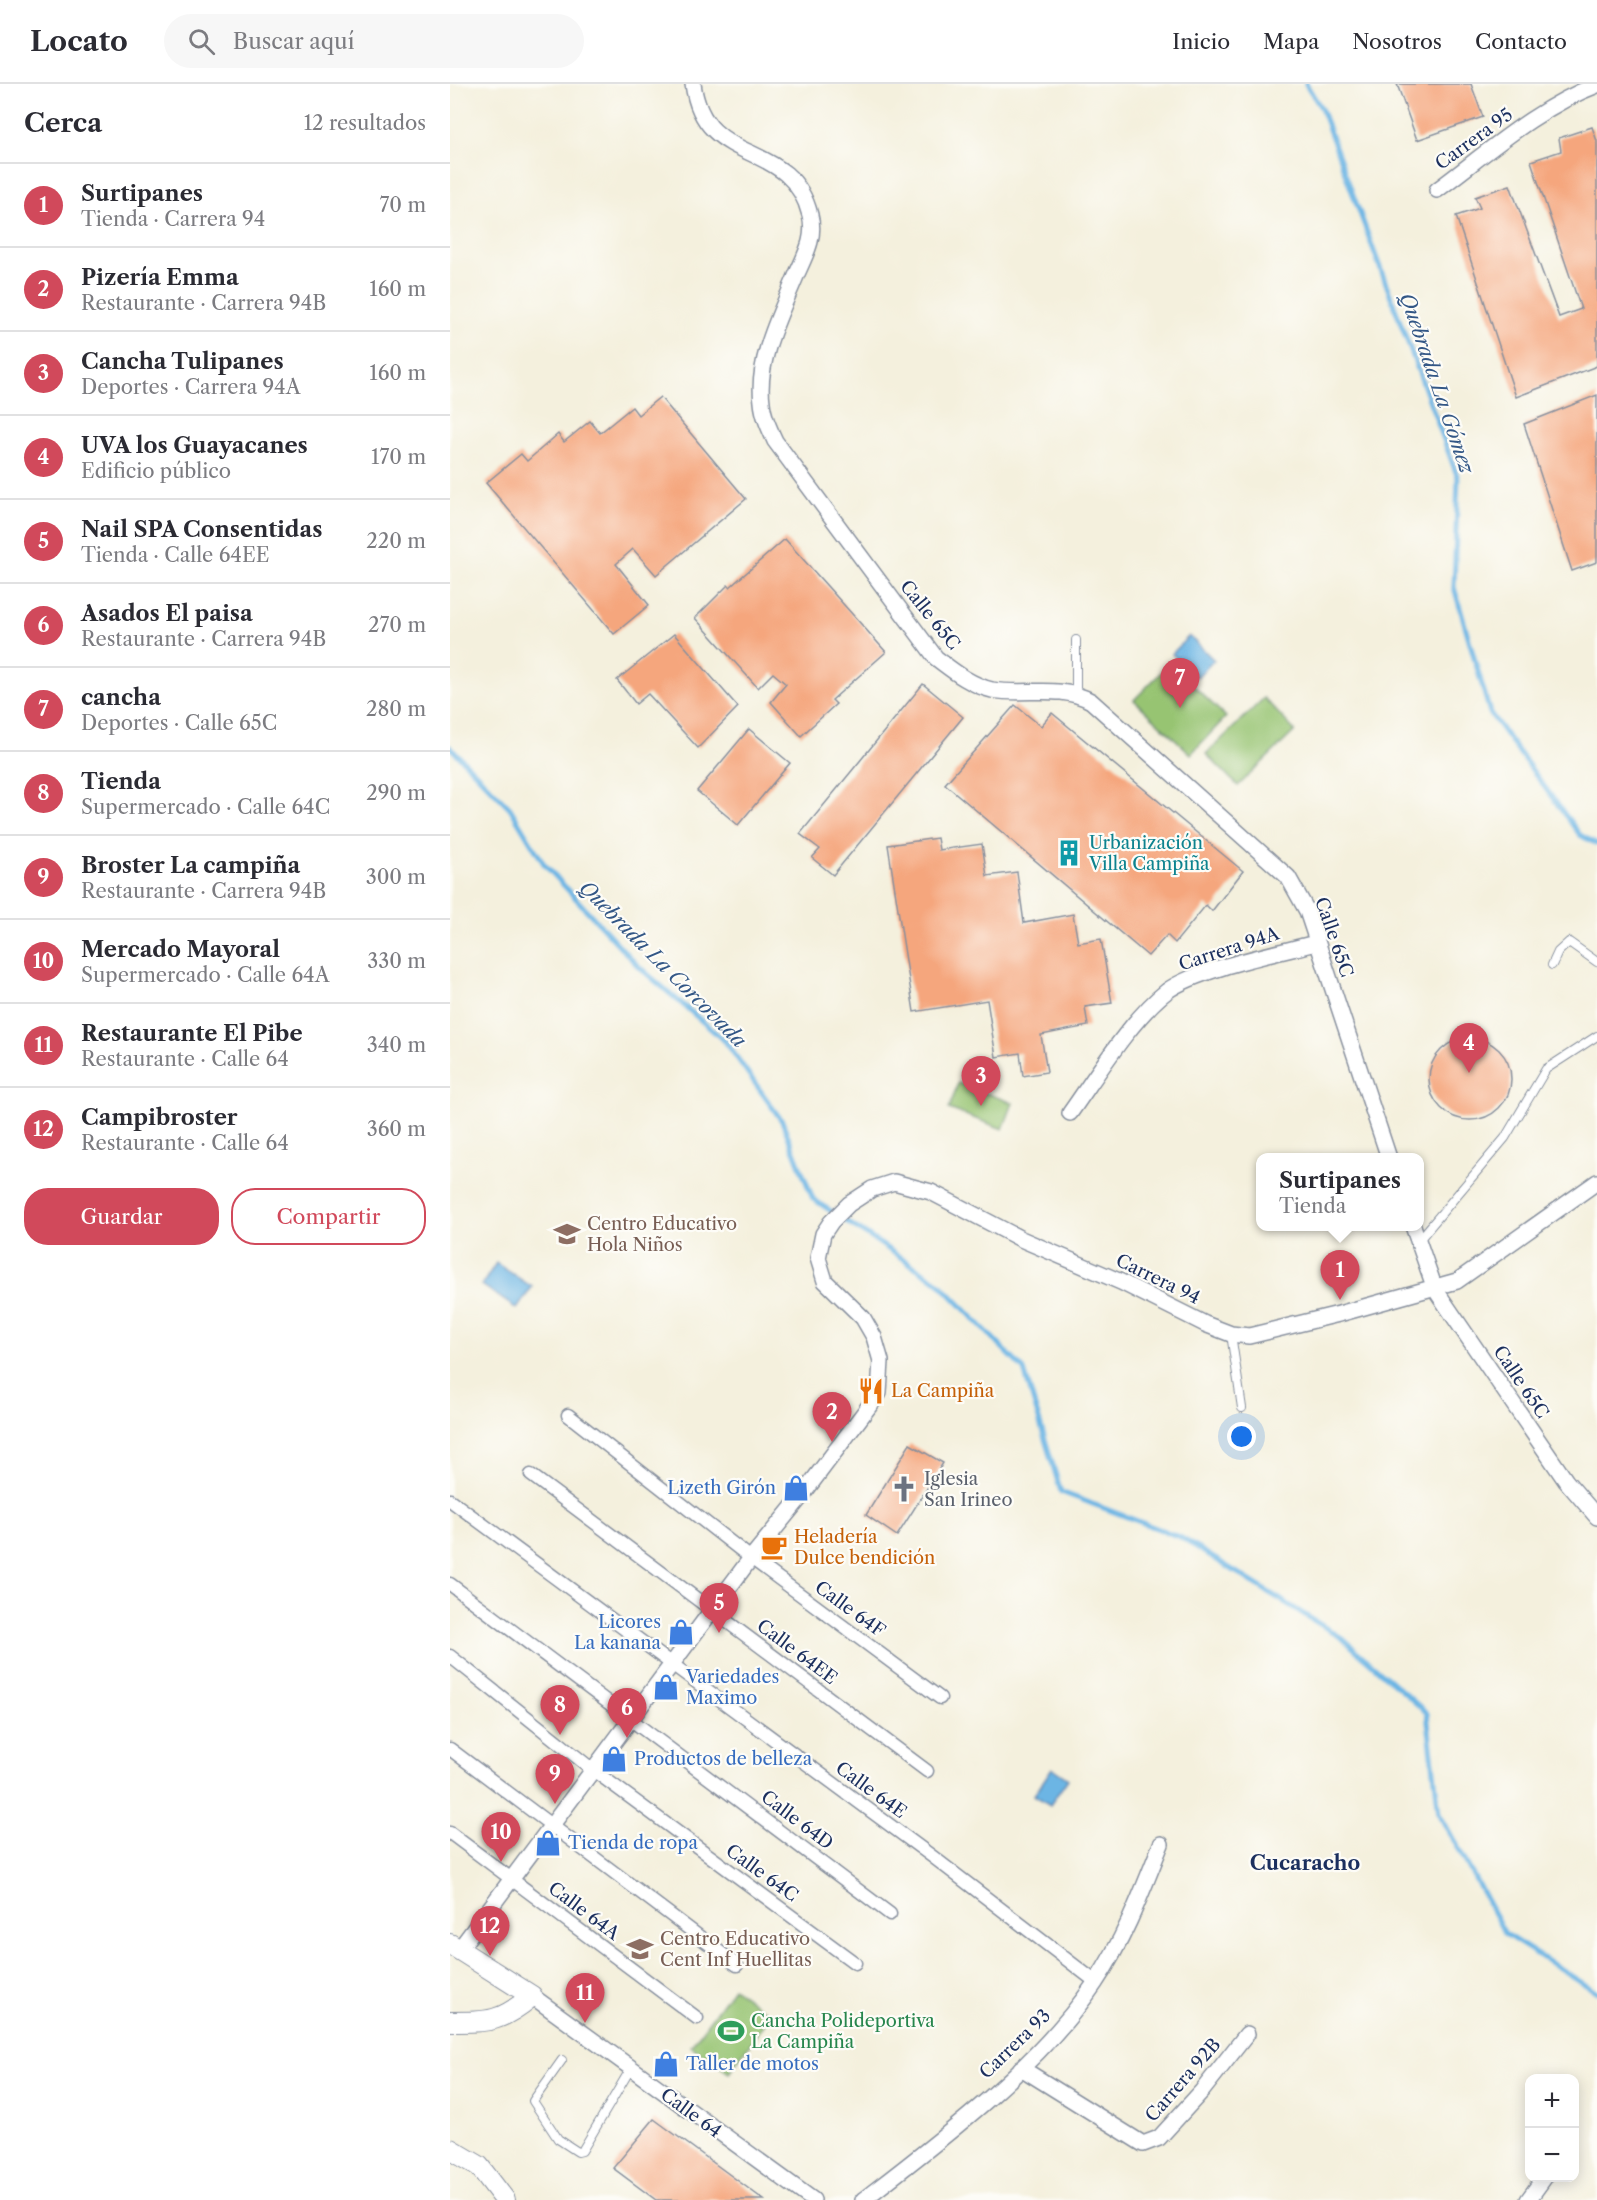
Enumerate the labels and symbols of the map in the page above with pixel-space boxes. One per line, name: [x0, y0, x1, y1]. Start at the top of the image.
street label: Carrera 95: [1431, 104, 1517, 174]
water label: Quebrada La Gómez: [1395, 290, 1480, 478]
street label: Calle 65C: [895, 576, 965, 654]
pin: 7: [1160, 658, 1200, 708]
place label: Urbanización Villa Campiña: [1088, 832, 1210, 875]
building icon: Urbanización Villa Campiña: [1054, 838, 1084, 868]
water label: Quebrada La Corcovada: [575, 876, 752, 1053]
street label: Calle 65C: [1310, 894, 1358, 980]
street label: Carrera 94A: [1176, 922, 1283, 976]
pin: 4: [1450, 1024, 1488, 1073]
pin: 3: [962, 1056, 1000, 1106]
place label: Centro Educativo Hola Niños: [587, 1213, 737, 1256]
school or university icon: Centro Educativo Hola Niños: [552, 1219, 582, 1249]
street label: Carrera 94: [1112, 1249, 1204, 1309]
pin: 1: [1320, 1250, 1360, 1300]
street label: Calle 65C: [1489, 1341, 1553, 1423]
restaurant icon: La Campiña: [856, 1376, 886, 1406]
place label: La Campiña: [891, 1380, 995, 1402]
pin: 2: [812, 1392, 851, 1442]
your location: [1227, 1422, 1256, 1451]
place label: Iglesia San Irineo: [924, 1468, 1012, 1511]
shop icon: Lizeth Girón: [781, 1473, 811, 1503]
church icon: Iglesia San Irineo: [889, 1474, 919, 1504]
place label: Lizeth Girón: [667, 1477, 776, 1499]
place label: Heladería Dulce bendición: [794, 1526, 935, 1569]
cafe icon: Heladería Dulce bendición: [759, 1532, 789, 1562]
street label: Calle 64F: [811, 1576, 890, 1642]
pin: 5: [700, 1584, 738, 1633]
place label: Licores La kanana: [574, 1611, 661, 1654]
street label: Calle 64EE: [753, 1615, 841, 1689]
shop icon: Licores La kanana: [666, 1617, 696, 1647]
place label: Variedades Maximo: [685, 1666, 779, 1709]
shop icon: Variedades Maximo: [651, 1672, 681, 1702]
pin: 8: [540, 1686, 580, 1735]
pin: 6: [608, 1688, 646, 1738]
shop icon: Productos de belleza: [599, 1744, 629, 1774]
place label: Productos de belleza: [634, 1748, 813, 1770]
pin: 9: [536, 1754, 574, 1804]
street label: Calle 64E: [831, 1757, 911, 1823]
street label: Calle 64D: [757, 1786, 837, 1854]
pin: 10: [482, 1812, 520, 1862]
shop icon: Tienda de ropa: [533, 1828, 563, 1858]
place label: Tienda de ropa: [568, 1832, 698, 1854]
street label: Calle 64C: [722, 1839, 802, 1907]
district label: Cucaracho: [1250, 1851, 1360, 1875]
street label: Calle 64A: [544, 1877, 624, 1945]
pin: 12: [470, 1906, 510, 1956]
place label: Centro Educativo Cent Inf Huellitas: [660, 1928, 812, 1971]
school or university icon: Centro Educativo Cent Inf Huellitas: [625, 1934, 655, 1964]
pin: 11: [566, 1974, 604, 2023]
street label: Carrera 93: [975, 2005, 1055, 2083]
place label: Cancha Polideportiva La Campiña: [751, 2010, 935, 2053]
sports icon: Cancha Polideportiva La Campiña: [716, 2016, 746, 2046]
street label: Carrera 92B: [1141, 2034, 1225, 2126]
shop icon: Taller de motos: [651, 2049, 681, 2079]
place label: Taller de motos: [686, 2053, 819, 2075]
street label: Calle 64: [656, 2084, 726, 2142]

